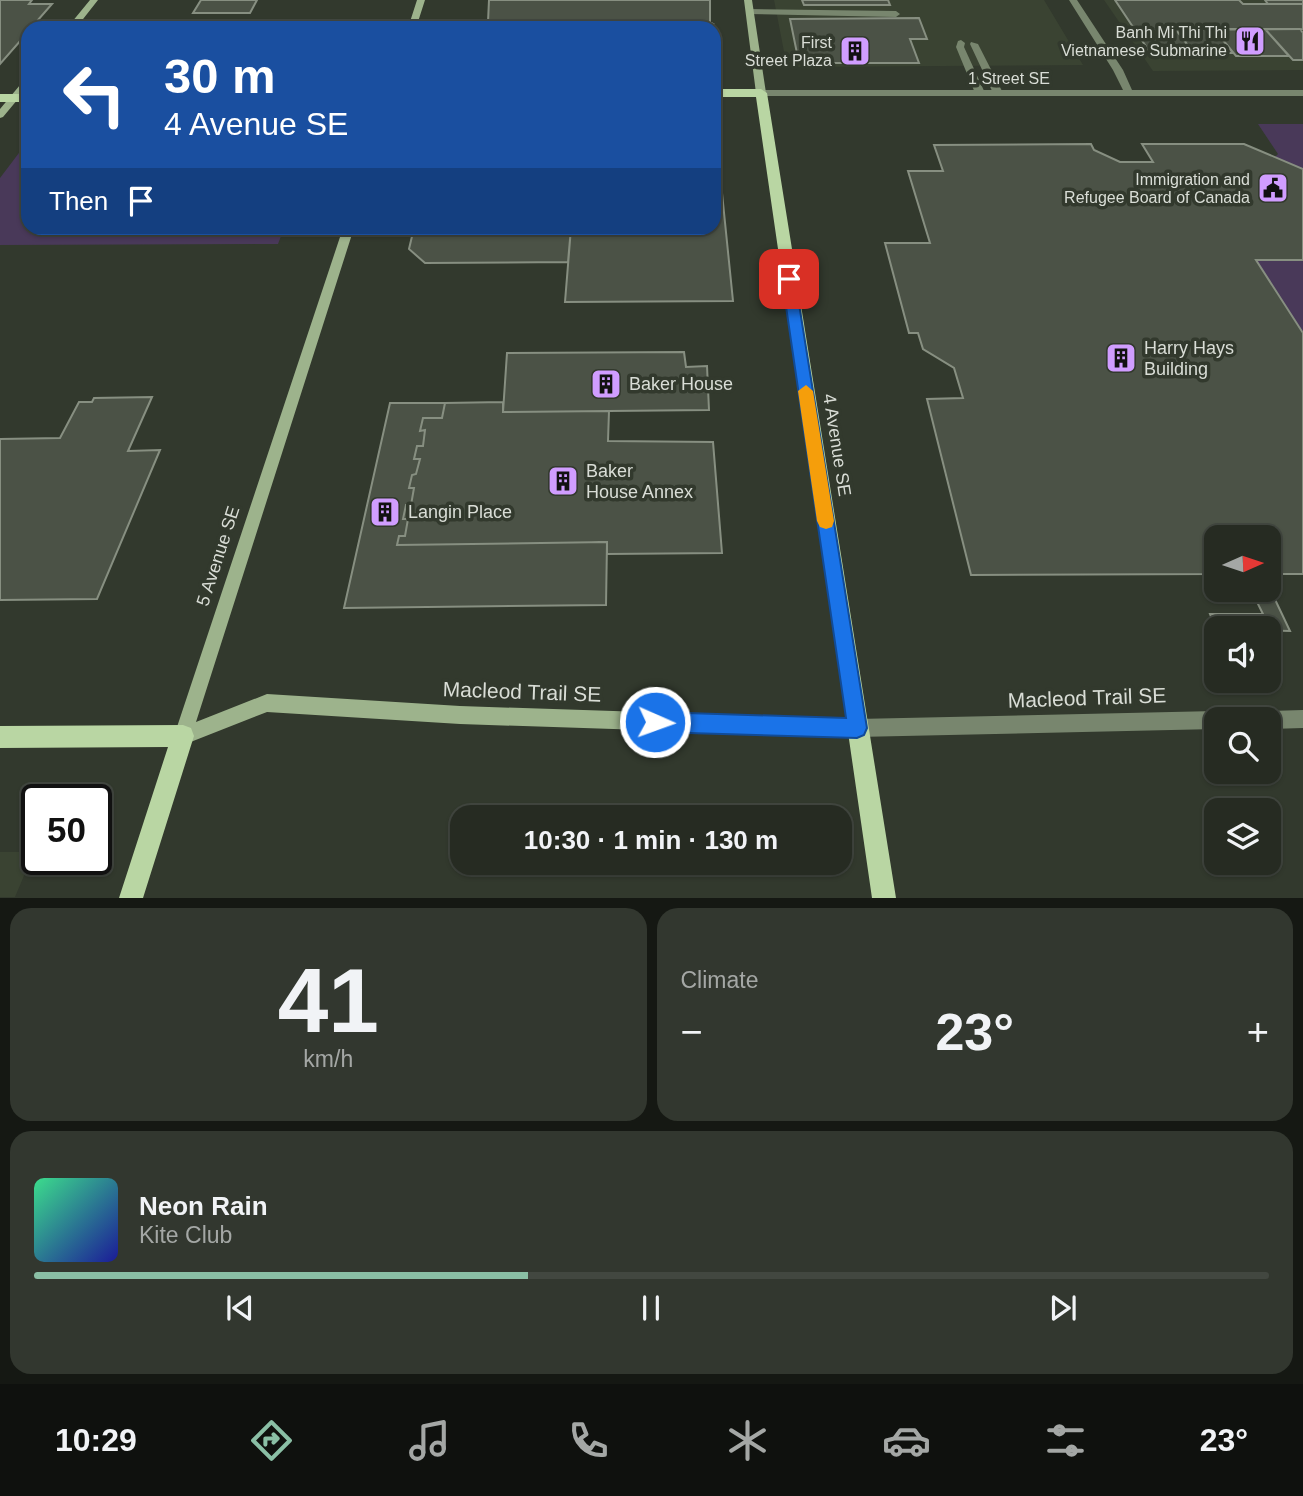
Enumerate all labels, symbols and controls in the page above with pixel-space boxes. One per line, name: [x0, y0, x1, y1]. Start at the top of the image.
place label: Banh Mi Thi Thi Vietnamese Submarine: [1061, 24, 1227, 59]
restaurant icon: Banh Mi Thi Thi Vietnamese Submarine: [1233, 24, 1267, 58]
place label: First Street Plaza: [745, 34, 833, 69]
building icon: First Street Plaza: [838, 34, 872, 68]
icon: left: [49, 49, 140, 140]
text: 30 m: [164, 49, 276, 103]
street label: 1 Street SE: [968, 70, 1050, 87]
text: 4 Avenue SE: [164, 106, 348, 142]
place label: Immigration and Refugee Board of Canada: [1064, 171, 1250, 206]
public building icon: Immigration and Refugee Board of Canada: [1256, 171, 1290, 205]
icon: arrive: [122, 182, 160, 220]
text: Then: [49, 186, 108, 216]
pin: [759, 249, 819, 309]
icon: arrive: [770, 260, 808, 298]
place label: Harry Hays Building: [1144, 338, 1234, 379]
building icon: Harry Hays Building: [1104, 341, 1138, 375]
building icon: Baker House: [589, 367, 623, 401]
place label: Baker House: [629, 374, 733, 394]
street label: 4 Avenue SE: [819, 392, 855, 498]
place label: Baker House Annex: [586, 461, 693, 502]
building icon: Baker House Annex: [546, 464, 580, 498]
building icon: Langin Place: [368, 495, 402, 529]
place label: Langin Place: [408, 502, 512, 522]
street label: 5 Avenue SE: [192, 504, 244, 608]
north arrow: [1204, 525, 1281, 602]
map controls: [1204, 525, 1281, 875]
button: sound: [1204, 616, 1281, 693]
street label: Macleod Trail SE: [442, 677, 602, 706]
street label: Macleod Trail SE: [1007, 683, 1167, 712]
position arrow: [618, 685, 692, 759]
button: search: [1204, 707, 1281, 784]
speed limit sign: 50: [21, 784, 112, 875]
button: layers: [1204, 798, 1281, 875]
text: 10:30 · 1 min · 130 m: [524, 825, 778, 855]
text: 41: [278, 950, 379, 1051]
text: Climate: [681, 967, 758, 993]
text: 23°: [935, 1003, 1014, 1061]
text: −: [681, 1011, 703, 1053]
text: +: [1247, 1011, 1269, 1053]
text: km/h: [303, 1046, 353, 1072]
text: Neon Rain: [139, 1191, 268, 1221]
text: Kite Club: [139, 1222, 232, 1248]
icon: previous: [221, 1289, 259, 1327]
icon: pause: [632, 1289, 670, 1327]
icon: next: [1044, 1289, 1082, 1327]
icon: directions: [247, 1416, 296, 1465]
icon: music: [405, 1416, 454, 1465]
icon: phone: [564, 1416, 613, 1465]
icon: climate: [723, 1416, 772, 1465]
icon: car: [882, 1416, 931, 1465]
icon: filters: [1041, 1416, 1090, 1465]
text: 10:29: [55, 1422, 137, 1458]
text: 23°: [1200, 1422, 1248, 1458]

